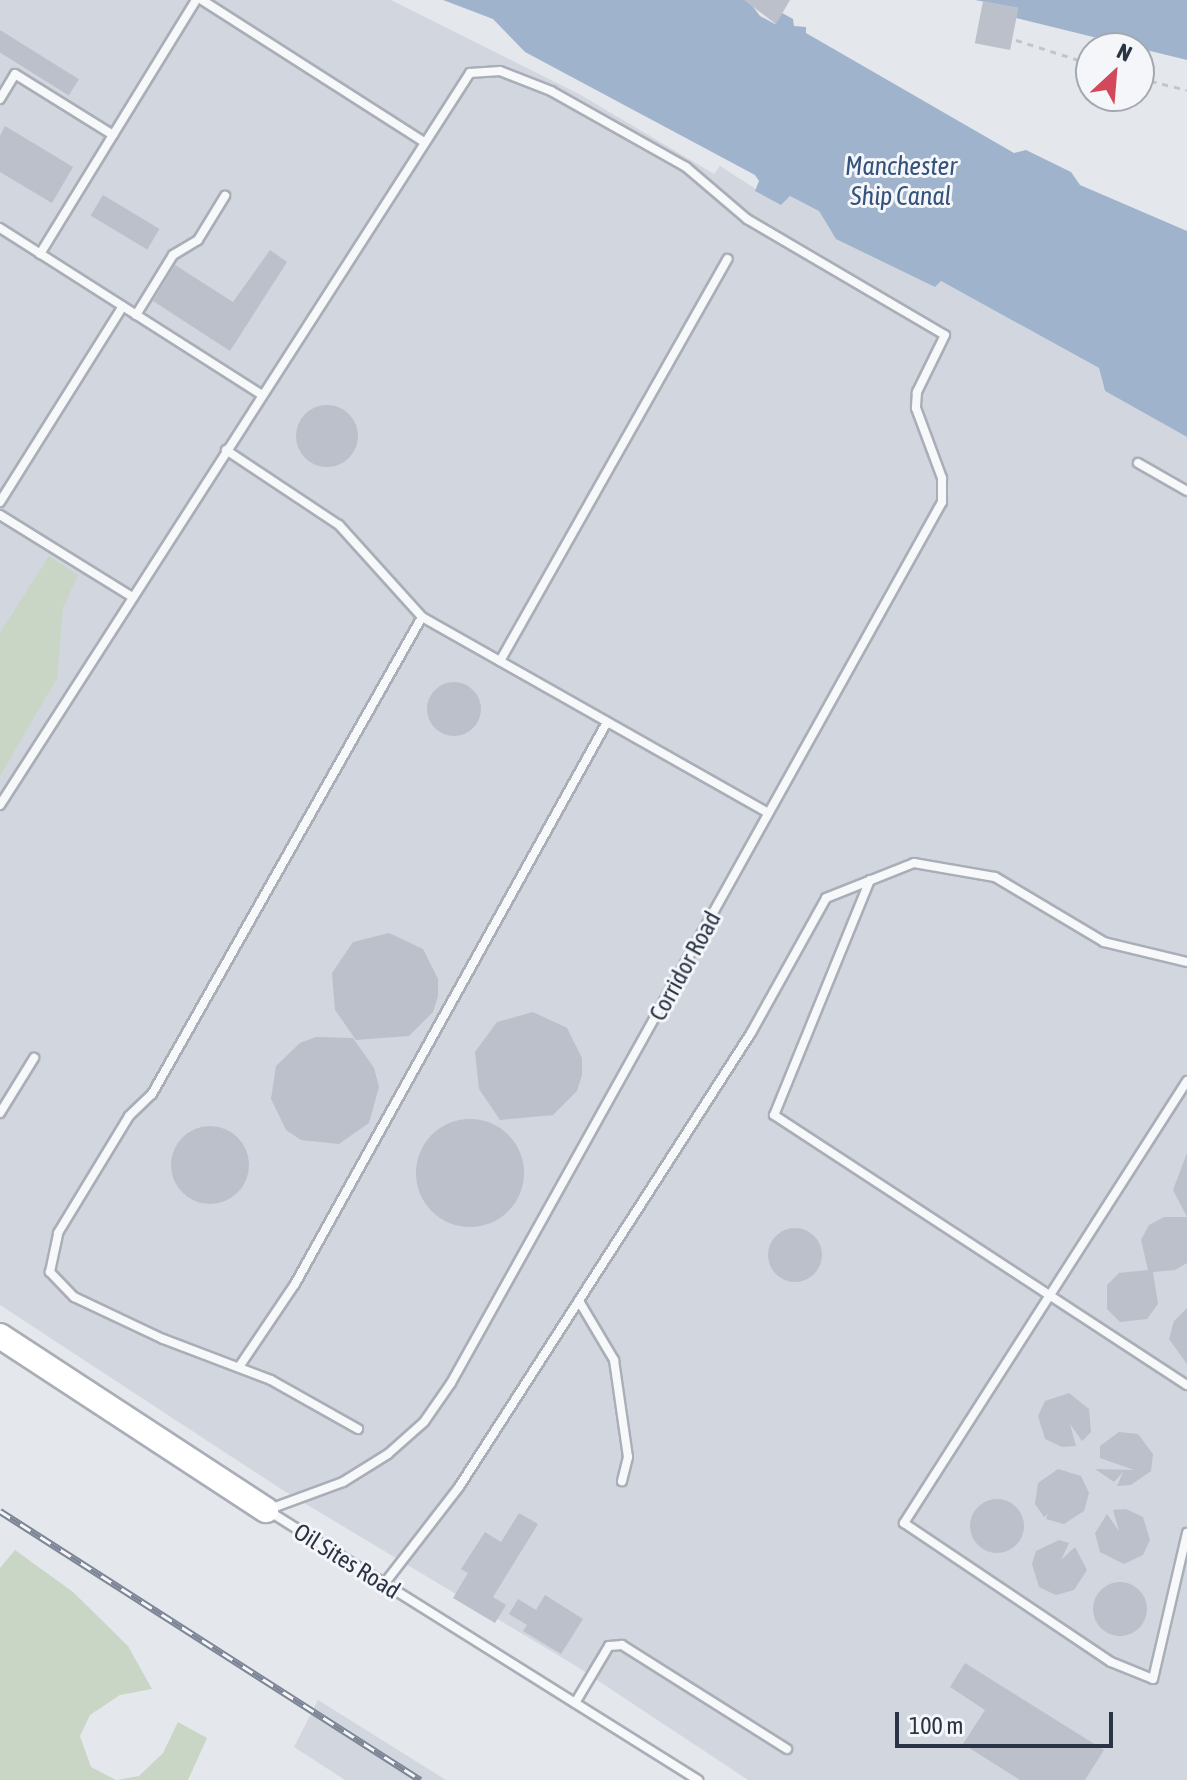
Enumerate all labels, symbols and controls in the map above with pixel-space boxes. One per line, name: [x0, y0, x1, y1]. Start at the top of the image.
north arrow: [1075, 32, 1155, 112]
text: N: [1113, 38, 1136, 67]
water label: Manchester Ship Canal: [845, 151, 957, 212]
street label: Corridor Road: [643, 906, 727, 1026]
street label: Oil Sites Road: [289, 1517, 405, 1605]
scale bar: [899, 1696, 1117, 1746]
text: 100 m: [909, 1712, 963, 1739]

